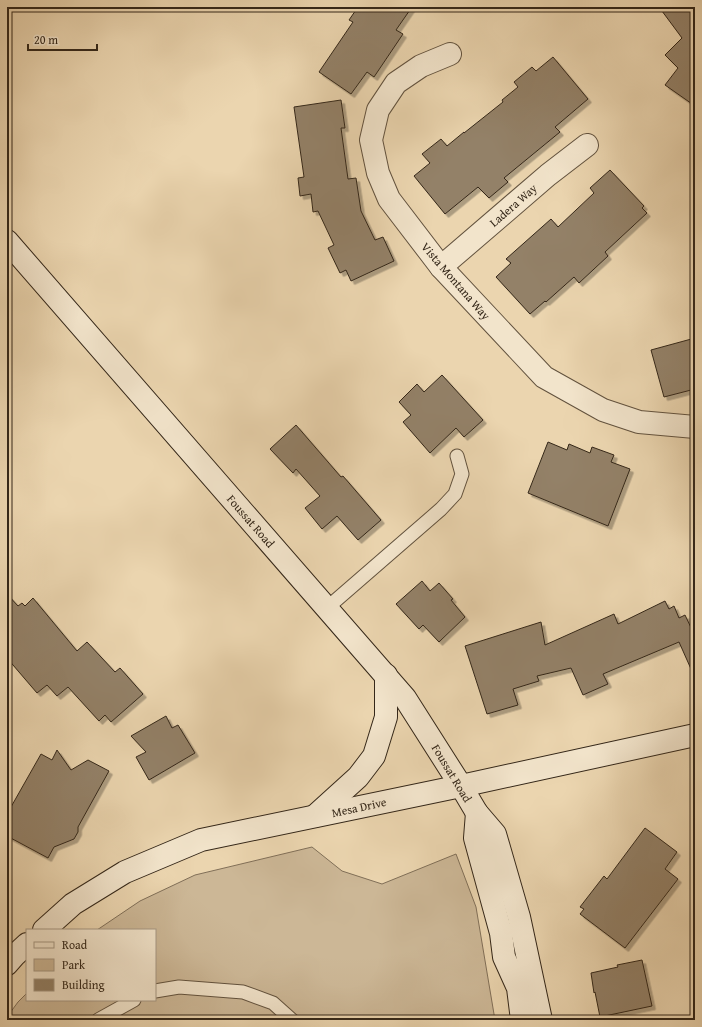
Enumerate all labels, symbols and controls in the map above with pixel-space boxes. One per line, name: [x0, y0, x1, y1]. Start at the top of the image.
scale bar: [28, 26, 97, 52]
text: 20 m: [34, 31, 58, 48]
street label: Ladera Way: [486, 180, 541, 230]
street label: Vista Montana Way: [418, 239, 494, 323]
street label: Foussat Road: [223, 491, 279, 552]
street label: Foussat Road: [428, 741, 476, 806]
street label: Mesa Drive: [330, 793, 388, 821]
legend: [26, 929, 156, 1001]
text: Road: [62, 936, 88, 953]
text: Park: [62, 956, 86, 973]
text: Building: [62, 976, 105, 993]

